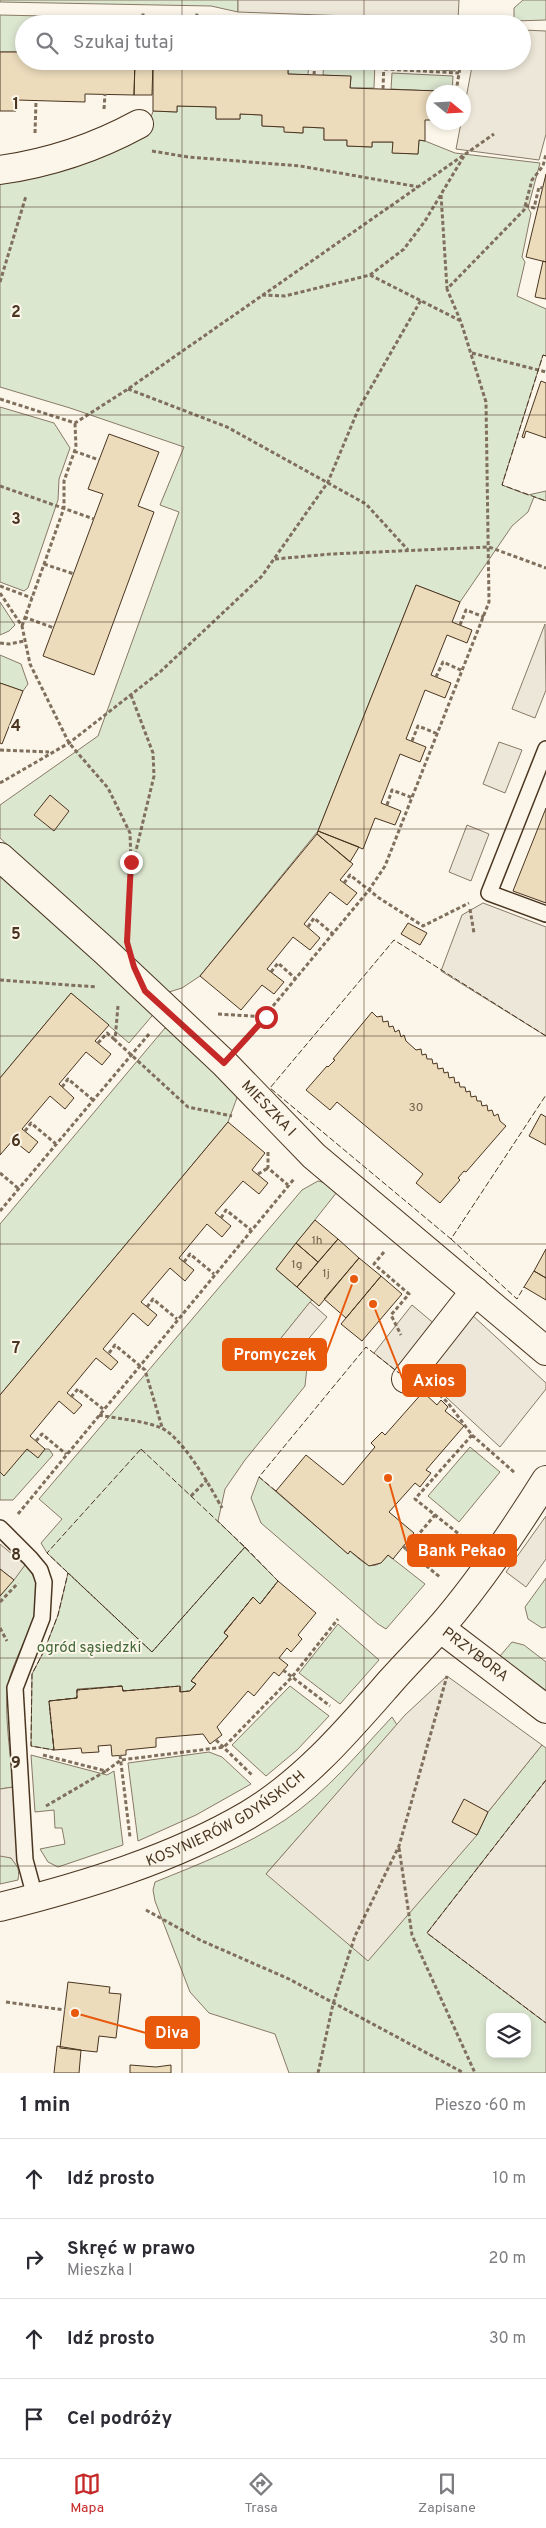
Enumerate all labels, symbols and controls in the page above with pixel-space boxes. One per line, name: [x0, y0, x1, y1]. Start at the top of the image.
search box: [15, 15, 531, 70]
icon: search: [33, 29, 61, 57]
text: Szukaj tutaj: [73, 31, 174, 55]
north arrow: [426, 85, 471, 130]
text: 1: [13, 95, 19, 115]
text: 2: [11, 303, 21, 323]
text: 3: [11, 510, 21, 530]
text: 4: [11, 717, 21, 737]
route end: [120, 851, 143, 874]
text: 5: [11, 925, 21, 945]
route start: [255, 1006, 278, 1029]
street label: MIESZKA I: [237, 1077, 300, 1141]
house number: 30: [409, 1100, 423, 1116]
text: 6: [11, 1132, 21, 1152]
house number: 1h: [311, 1233, 323, 1249]
house number: 1g: [291, 1257, 303, 1273]
house number: 1j: [322, 1266, 330, 1282]
text: 7: [12, 1339, 20, 1359]
callout: Promyczek: [223, 1339, 326, 1370]
text: Promyczek: [233, 1346, 317, 1366]
callout: Axios: [403, 1365, 465, 1396]
text: Axios: [413, 1372, 455, 1392]
callout: Bank Pekao: [408, 1535, 516, 1566]
text: Bank Pekao: [418, 1542, 506, 1562]
text: 8: [11, 1546, 21, 1566]
street label: PRZYBORA: [438, 1623, 512, 1686]
park label: ogród sąsiedzki: [37, 1639, 141, 1658]
text: 9: [11, 1754, 21, 1774]
street label: KOSYNIERÓW GDYŃSKICH: [143, 1767, 310, 1871]
map controls: [486, 2013, 531, 2058]
button: layers: [486, 2013, 531, 2058]
callout: Diva: [146, 2017, 199, 2048]
text: Diva: [155, 2024, 189, 2044]
text: 1 min: [20, 2092, 70, 2119]
text: Pieszo · 60 m: [435, 2096, 526, 2116]
icon: ahead: [20, 2165, 48, 2193]
text: Idź prosto: [67, 2167, 155, 2191]
text: 10 m: [492, 2169, 526, 2189]
text: Skręć w prawo: [67, 2237, 195, 2261]
icon: right: [20, 2245, 48, 2273]
text: 20 m: [489, 2249, 526, 2269]
text: Mieszka I: [67, 2261, 133, 2281]
icon: ahead: [20, 2325, 48, 2353]
text: Idź prosto: [67, 2327, 155, 2351]
text: 30 m: [489, 2329, 526, 2349]
icon: arrive: [20, 2405, 48, 2433]
text: Cel podróży: [67, 2407, 172, 2431]
tab: Mapa: [70, 2470, 104, 2517]
tab: Trasa: [244, 2470, 278, 2517]
tab: Zapisane: [418, 2470, 476, 2517]

